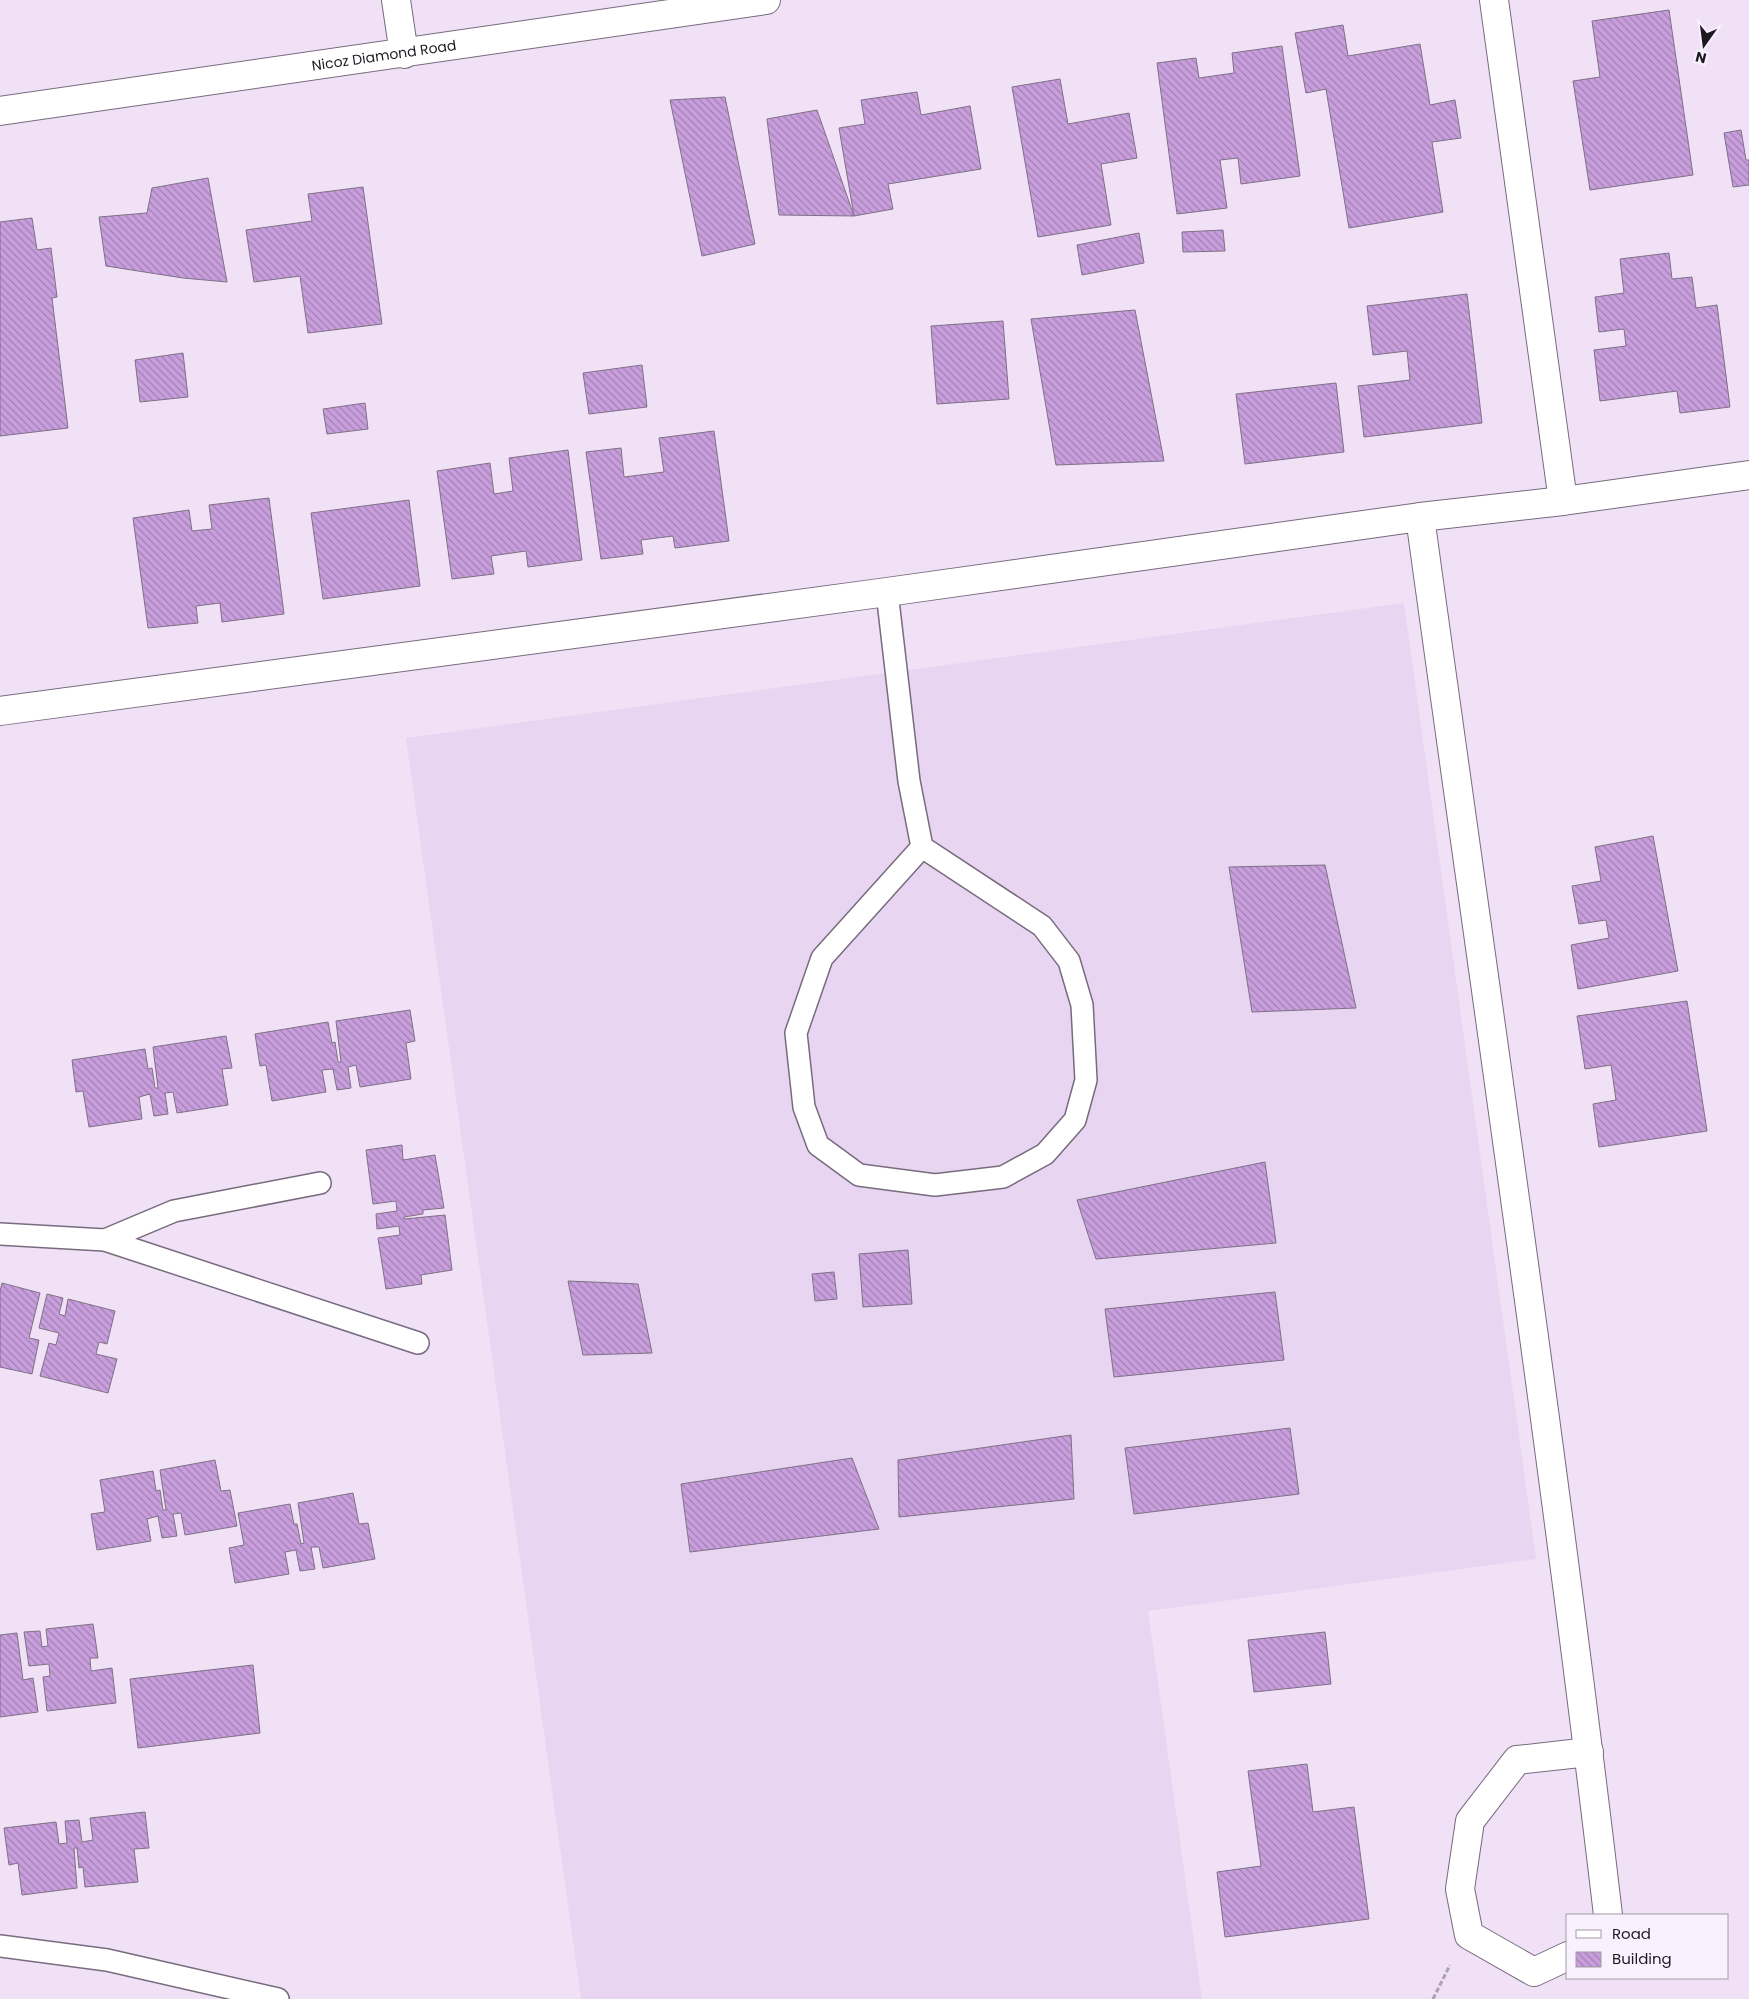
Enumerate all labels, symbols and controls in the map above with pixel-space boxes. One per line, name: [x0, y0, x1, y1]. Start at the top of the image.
north arrow: [1679, 20, 1729, 70]
street label: Nicoz Diamond Road: [310, 35, 458, 76]
text: N: [1693, 47, 1708, 69]
legend: [1566, 1914, 1729, 1979]
text: Road: [1612, 1923, 1651, 1944]
text: Building: [1612, 1948, 1672, 1969]

